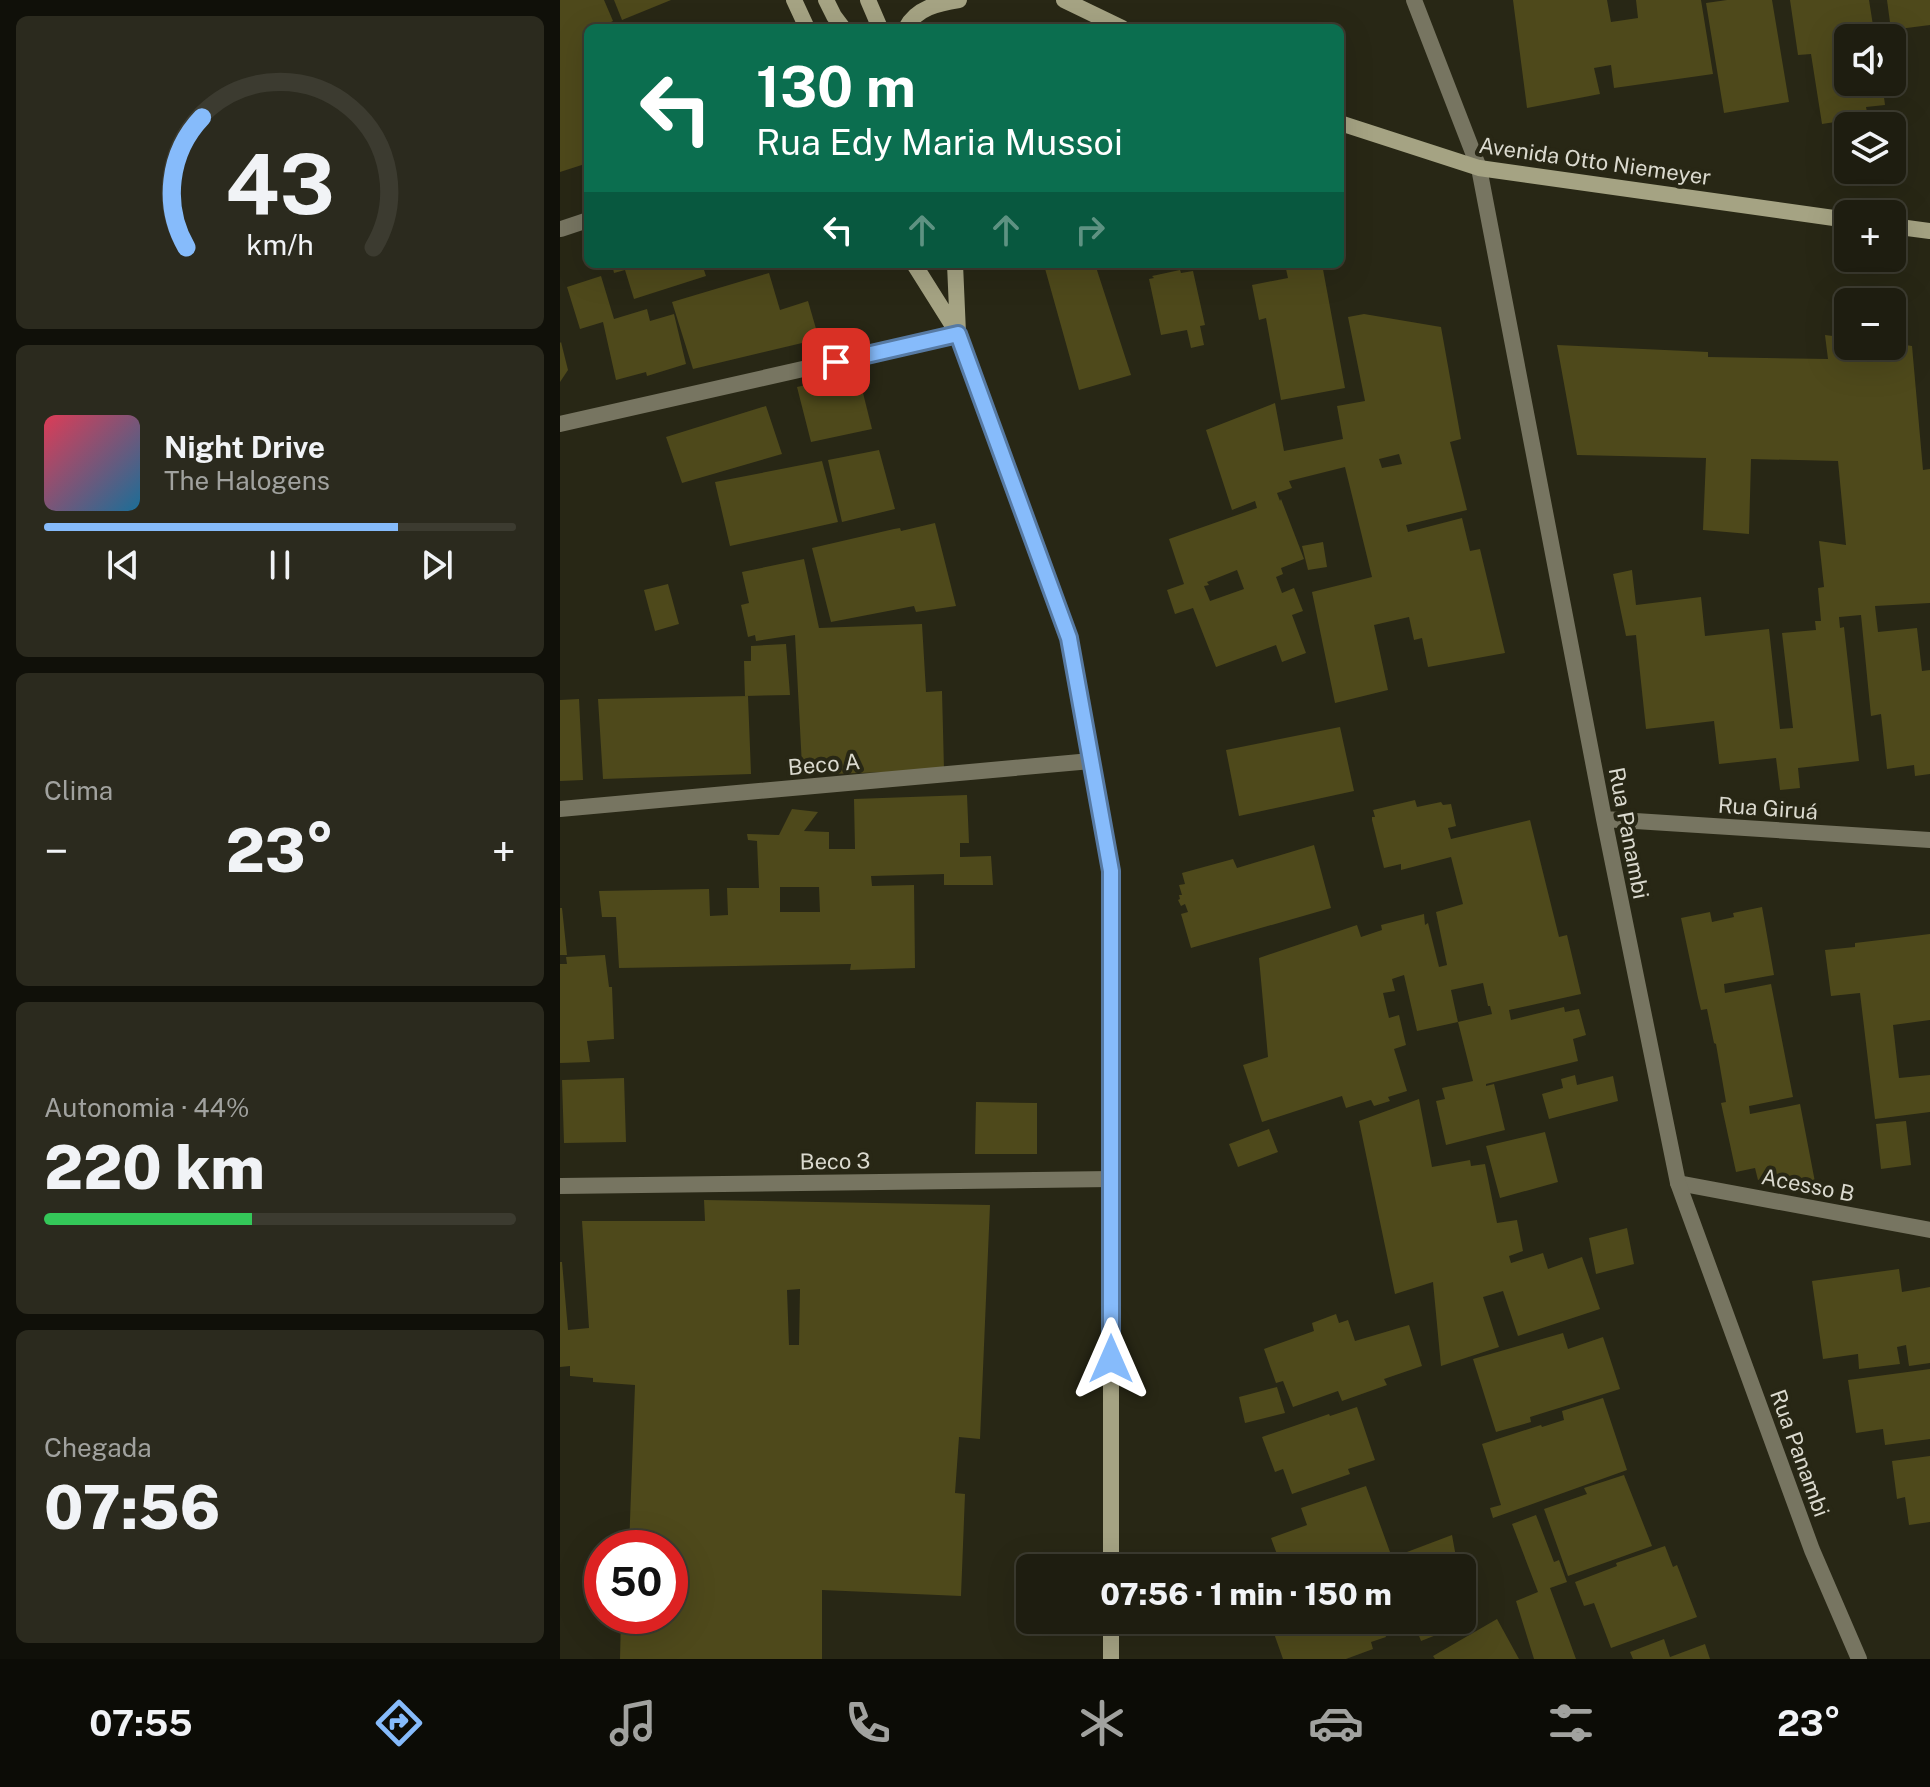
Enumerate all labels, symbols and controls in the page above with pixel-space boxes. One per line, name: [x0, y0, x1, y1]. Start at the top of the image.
map controls: [1834, 24, 1906, 360]
button: sound: [1834, 24, 1906, 96]
text: 130 m: [756, 54, 916, 120]
icon: left: [624, 56, 728, 160]
button: layers: [1834, 112, 1906, 184]
text: Rua Edy Maria Mussoi: [756, 121, 1123, 163]
street label: Avenida Otto Niemeyer: [1477, 132, 1713, 190]
text: 43: [225, 135, 335, 233]
button: +: [1834, 200, 1906, 272]
icon: left: [816, 208, 860, 252]
icon: ahead: [900, 208, 944, 252]
icon: ahead: [984, 208, 1028, 252]
icon: right: [1068, 208, 1112, 252]
text: km/h: [246, 228, 314, 261]
button: −: [1834, 288, 1906, 360]
pin: [802, 328, 870, 396]
icon: arrive: [814, 340, 858, 384]
text: Night Drive: [164, 429, 325, 465]
text: The Halogens: [164, 465, 330, 496]
icon: previous: [101, 543, 145, 587]
icon: pause: [258, 543, 302, 587]
icon: next: [415, 543, 459, 587]
street label: Beco A: [787, 748, 861, 780]
street label: Rua Panambi: [1604, 765, 1654, 901]
text: Clima: [44, 775, 113, 806]
street label: Rua Giruá: [1717, 792, 1819, 824]
text: 23°: [226, 815, 334, 886]
text: −: [44, 825, 68, 877]
text: +: [492, 825, 516, 877]
text: Autonomia · 44%: [44, 1092, 249, 1123]
text: 220 km: [44, 1132, 265, 1203]
street label: Beco 3: [799, 1147, 871, 1175]
street label: Acesso B: [1759, 1163, 1857, 1207]
position arrow: [1069, 1317, 1153, 1401]
street label: Rua Panambi: [1765, 1386, 1835, 1520]
text: Chegada: [44, 1432, 152, 1463]
text: 07:56: [44, 1472, 220, 1543]
speed limit sign: 50: [584, 1530, 688, 1634]
text: 07:56 · 1 min · 150 m: [1100, 1576, 1392, 1612]
icon: directions: [371, 1695, 427, 1751]
icon: music: [605, 1695, 661, 1751]
icon: phone: [840, 1695, 896, 1751]
icon: climate: [1074, 1695, 1130, 1751]
icon: car: [1308, 1695, 1364, 1751]
icon: filters: [1543, 1695, 1599, 1751]
text: 07:55: [89, 1702, 193, 1744]
text: 23°: [1777, 1702, 1841, 1744]

